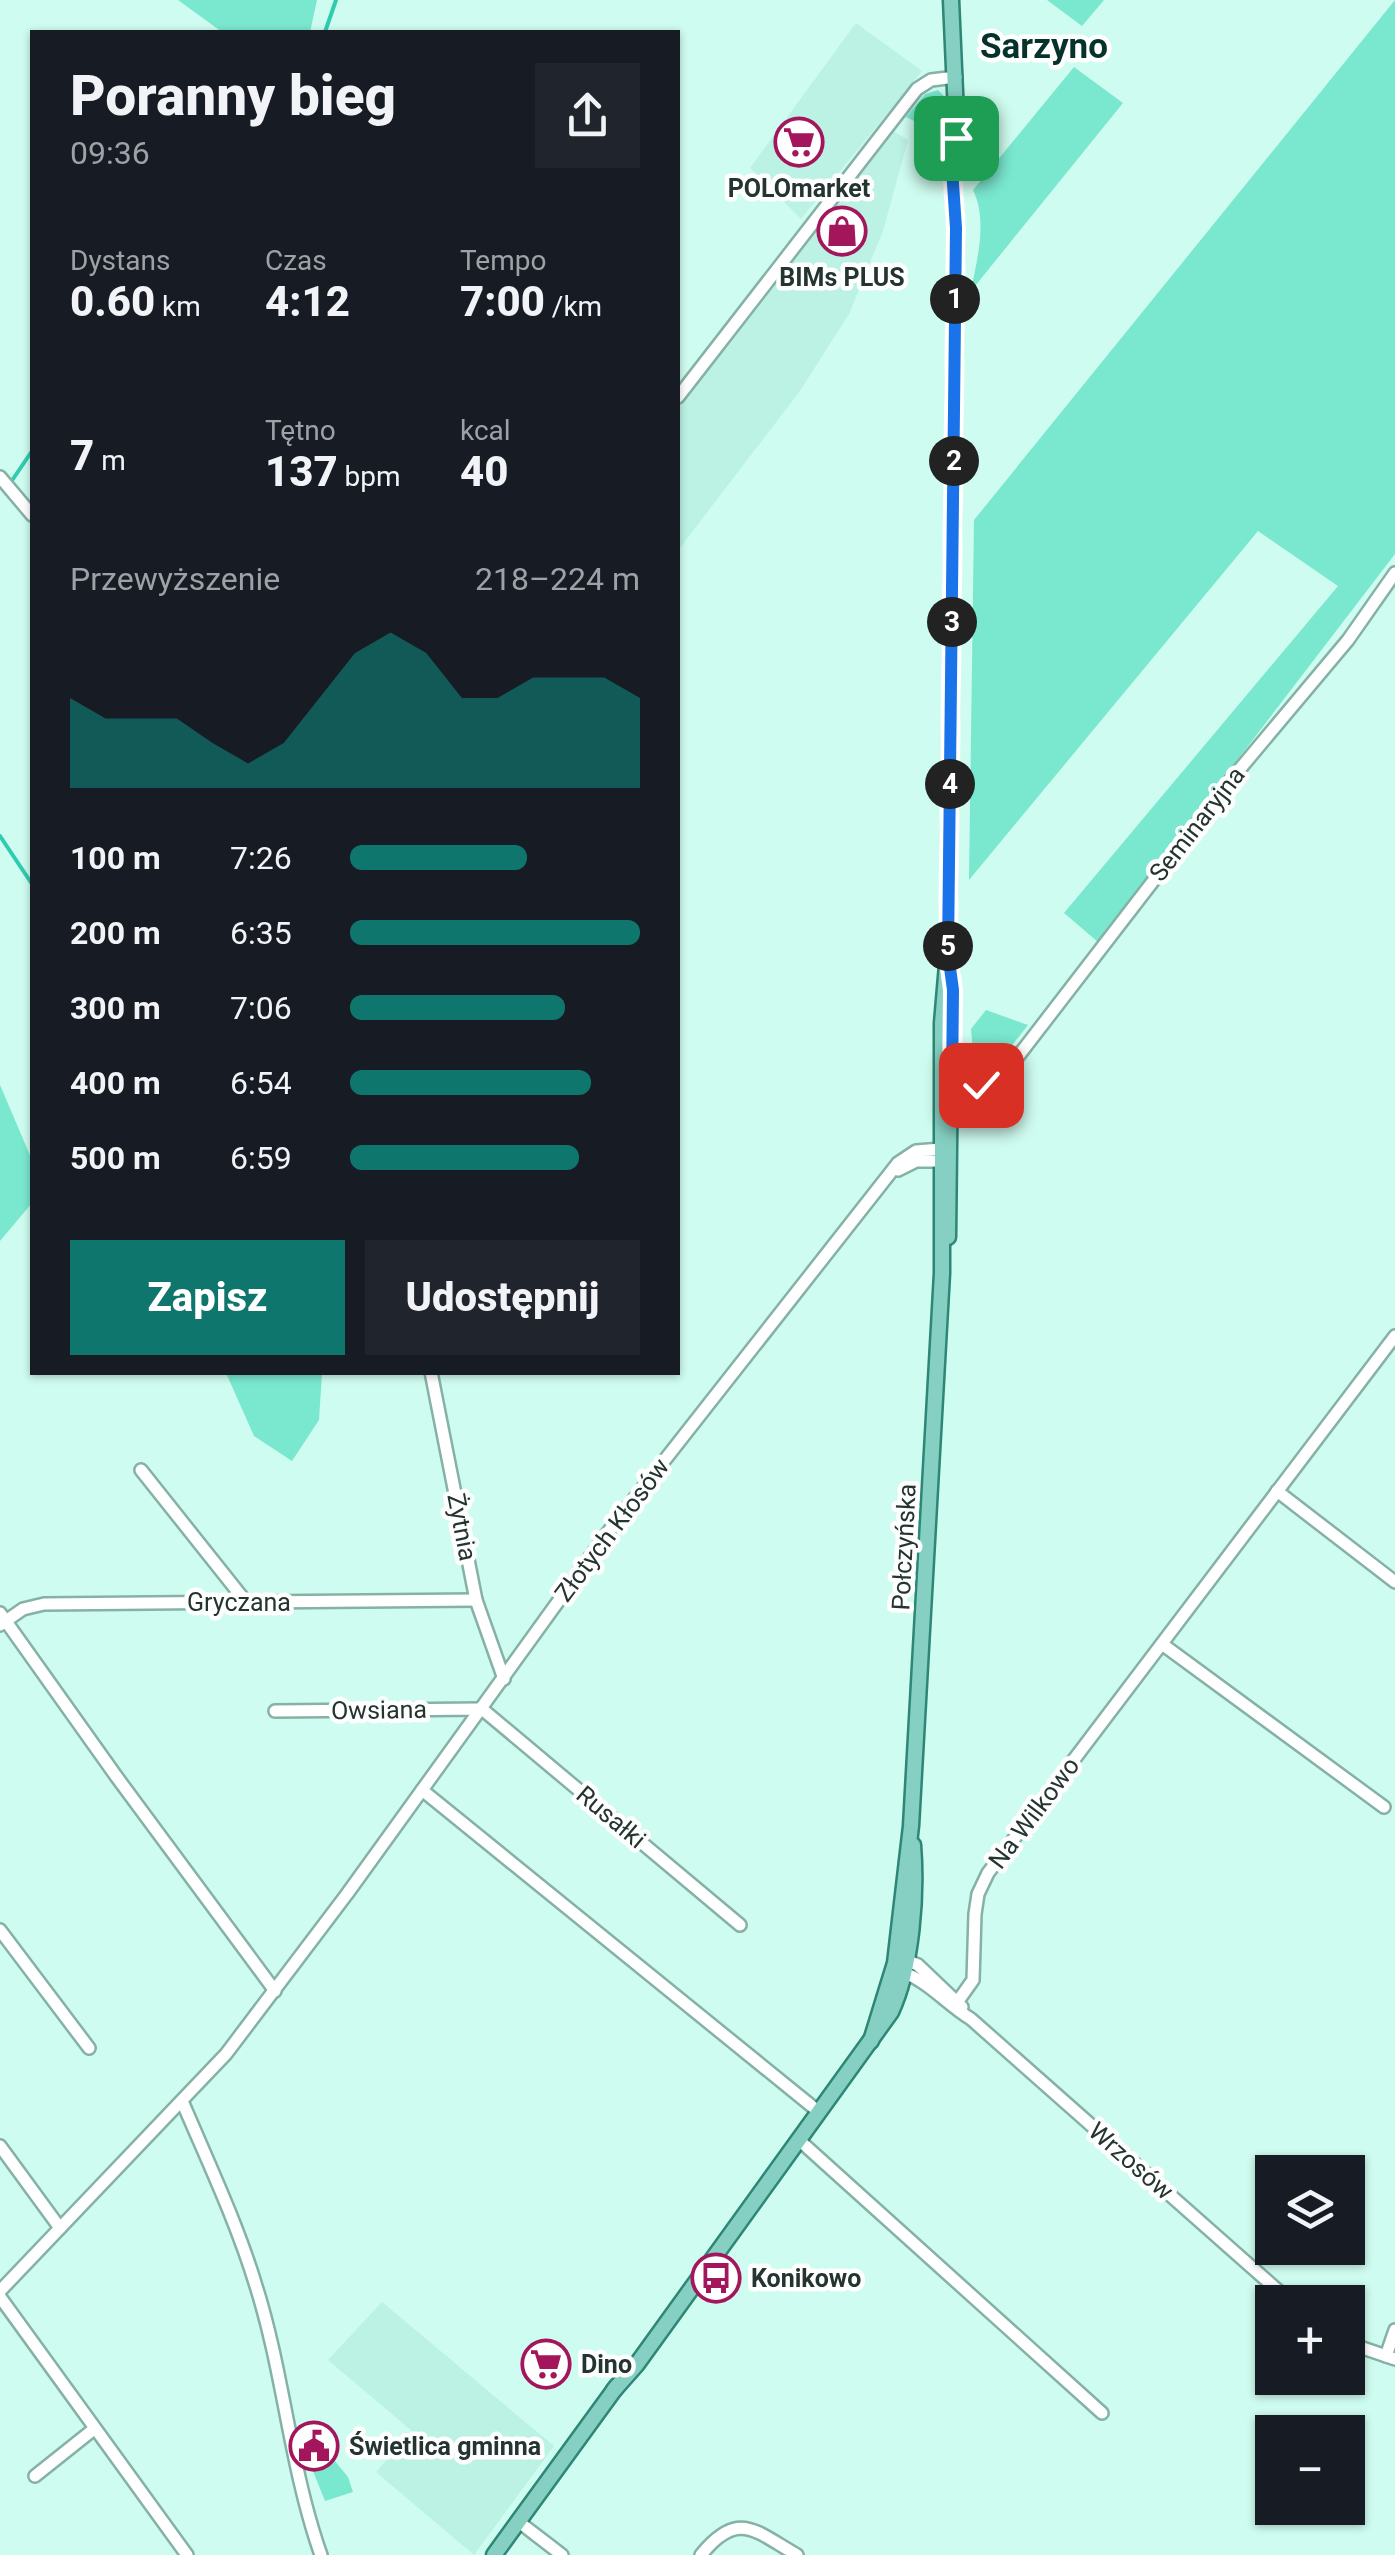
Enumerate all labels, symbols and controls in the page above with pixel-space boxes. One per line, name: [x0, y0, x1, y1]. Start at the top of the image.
district label: Sarzyno: [980, 26, 1108, 67]
button: share: [535, 63, 640, 168]
text: Poranny bieg: [70, 64, 396, 128]
pin: [914, 96, 999, 181]
icon: arrive: [929, 111, 984, 166]
supermarket icon: POLOmarket: [773, 116, 825, 168]
text: 09:36: [70, 134, 150, 172]
place label: POLOmarket: [728, 174, 870, 203]
shop icon: BIMs PLUS: [816, 205, 868, 257]
text: Dystans: [70, 244, 170, 277]
text: Czas: [265, 244, 327, 277]
text: Tempo: [460, 244, 546, 277]
place label: BIMs PLUS: [779, 263, 905, 292]
pin: 1: [930, 274, 980, 324]
text: 0.60: [70, 277, 155, 326]
text: 4:12: [265, 277, 350, 326]
text: 7:00: [460, 277, 545, 326]
text: 1: [947, 282, 963, 315]
text: km: [155, 290, 201, 323]
text: /km: [545, 290, 602, 323]
text: Tętno: [265, 414, 336, 447]
text: kcal: [460, 414, 511, 447]
text: 7: [70, 431, 94, 480]
pin: 2: [929, 436, 979, 486]
text: m: [94, 444, 126, 477]
text: 2: [946, 444, 962, 477]
text: 137: [265, 447, 338, 496]
text: 40: [460, 447, 508, 496]
text: bpm: [338, 460, 401, 493]
text: Przewyższenie: [70, 560, 280, 598]
text: 218–224 m: [475, 560, 640, 598]
pin: 3: [927, 597, 977, 647]
text: 3: [944, 605, 960, 638]
pin: 4: [925, 759, 975, 809]
street label: Seminaryjna: [1143, 761, 1251, 887]
text: 4: [942, 767, 958, 800]
text: 100 m: [70, 839, 161, 877]
text: 7:26: [230, 839, 292, 877]
text: 200 m: [70, 914, 161, 952]
text: 6:35: [230, 914, 292, 952]
pin: 5: [923, 921, 973, 971]
text: 5: [940, 929, 956, 962]
text: 300 m: [70, 989, 161, 1027]
text: 7:06: [230, 989, 292, 1027]
pin: [939, 1043, 1024, 1128]
icon: check: [954, 1058, 1009, 1113]
text: 400 m: [70, 1064, 161, 1102]
text: 6:54: [230, 1064, 292, 1102]
text: 500 m: [70, 1139, 161, 1177]
text: 6:59: [230, 1139, 292, 1177]
button: Zapisz: [70, 1240, 345, 1355]
button: Udostępnij: [365, 1240, 640, 1355]
street label: Złotych Kłosów: [549, 1453, 675, 1607]
street label: Połczyńska: [886, 1483, 922, 1611]
street label: Żytnia: [441, 1491, 483, 1563]
street label: Gryczana: [187, 1588, 291, 1617]
street label: Owsiana: [331, 1695, 427, 1725]
street label: Na Wilkowo: [983, 1752, 1085, 1874]
street label: Rusałki: [571, 1780, 651, 1854]
street label: Wrzosów: [1083, 2116, 1179, 2206]
map controls: [1255, 2155, 1365, 2525]
button: layers: [1255, 2155, 1365, 2265]
bus stop icon: Konikowo: [690, 2252, 742, 2304]
place label: Konikowo: [751, 2264, 861, 2293]
button: +: [1255, 2285, 1365, 2395]
supermarket icon: Dino: [520, 2338, 572, 2390]
place label: Dino: [581, 2350, 632, 2379]
button: −: [1255, 2415, 1365, 2525]
public building icon: Świetlica gminna: [288, 2420, 340, 2472]
place label: Świetlica gminna: [349, 2431, 541, 2461]

